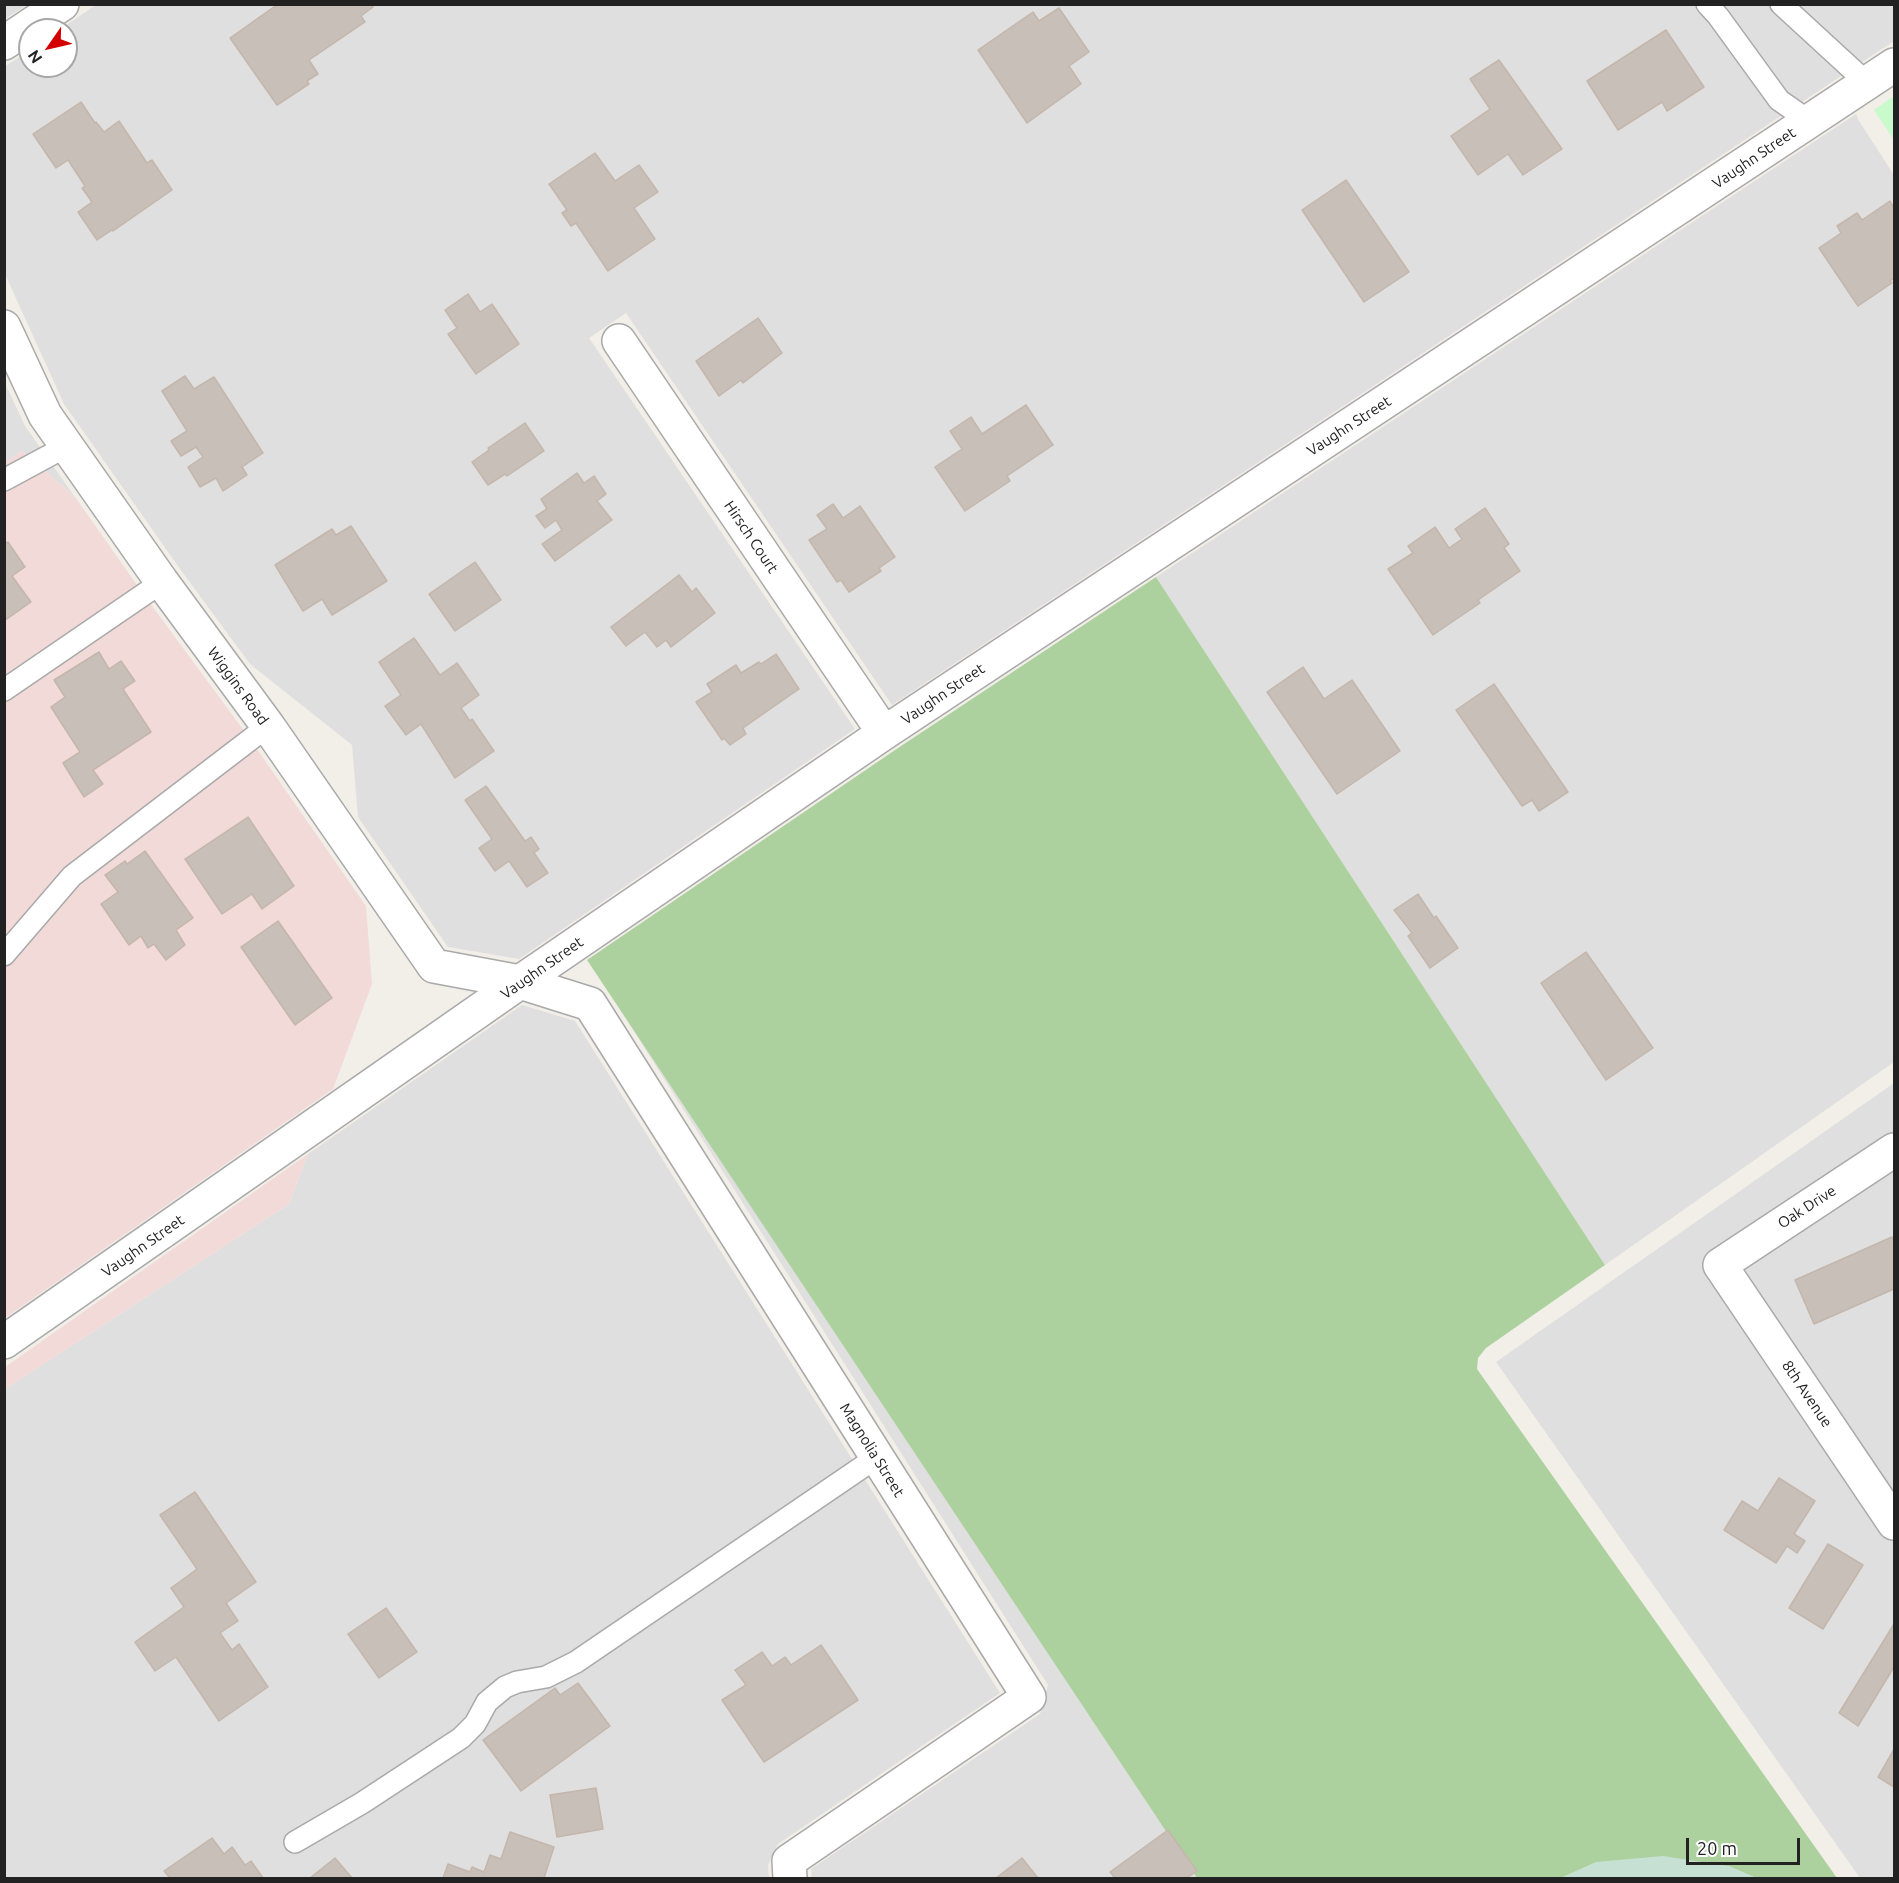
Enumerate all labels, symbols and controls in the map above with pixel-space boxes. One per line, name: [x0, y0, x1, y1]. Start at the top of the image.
north arrow: [18, 18, 78, 78]
text: N: [24, 47, 46, 67]
street label: Vaughn Street: [1709, 124, 1799, 192]
street label: Vaughn Street: [1304, 392, 1394, 460]
street label: Hirsch Court: [720, 497, 782, 577]
street label: Wiggins Road: [204, 644, 272, 728]
street label: Vaughn Street: [898, 660, 988, 728]
street label: Vaughn Street: [497, 933, 587, 1003]
street label: Oak Drive: [1774, 1182, 1840, 1232]
street label: Vaughn Street: [98, 1211, 188, 1281]
street label: 8th Avenue: [1778, 1357, 1836, 1431]
street label: Magnolia Street: [836, 1400, 908, 1500]
scale bar: [1689, 1826, 1803, 1864]
text: 20 m: [1697, 1838, 1737, 1858]

